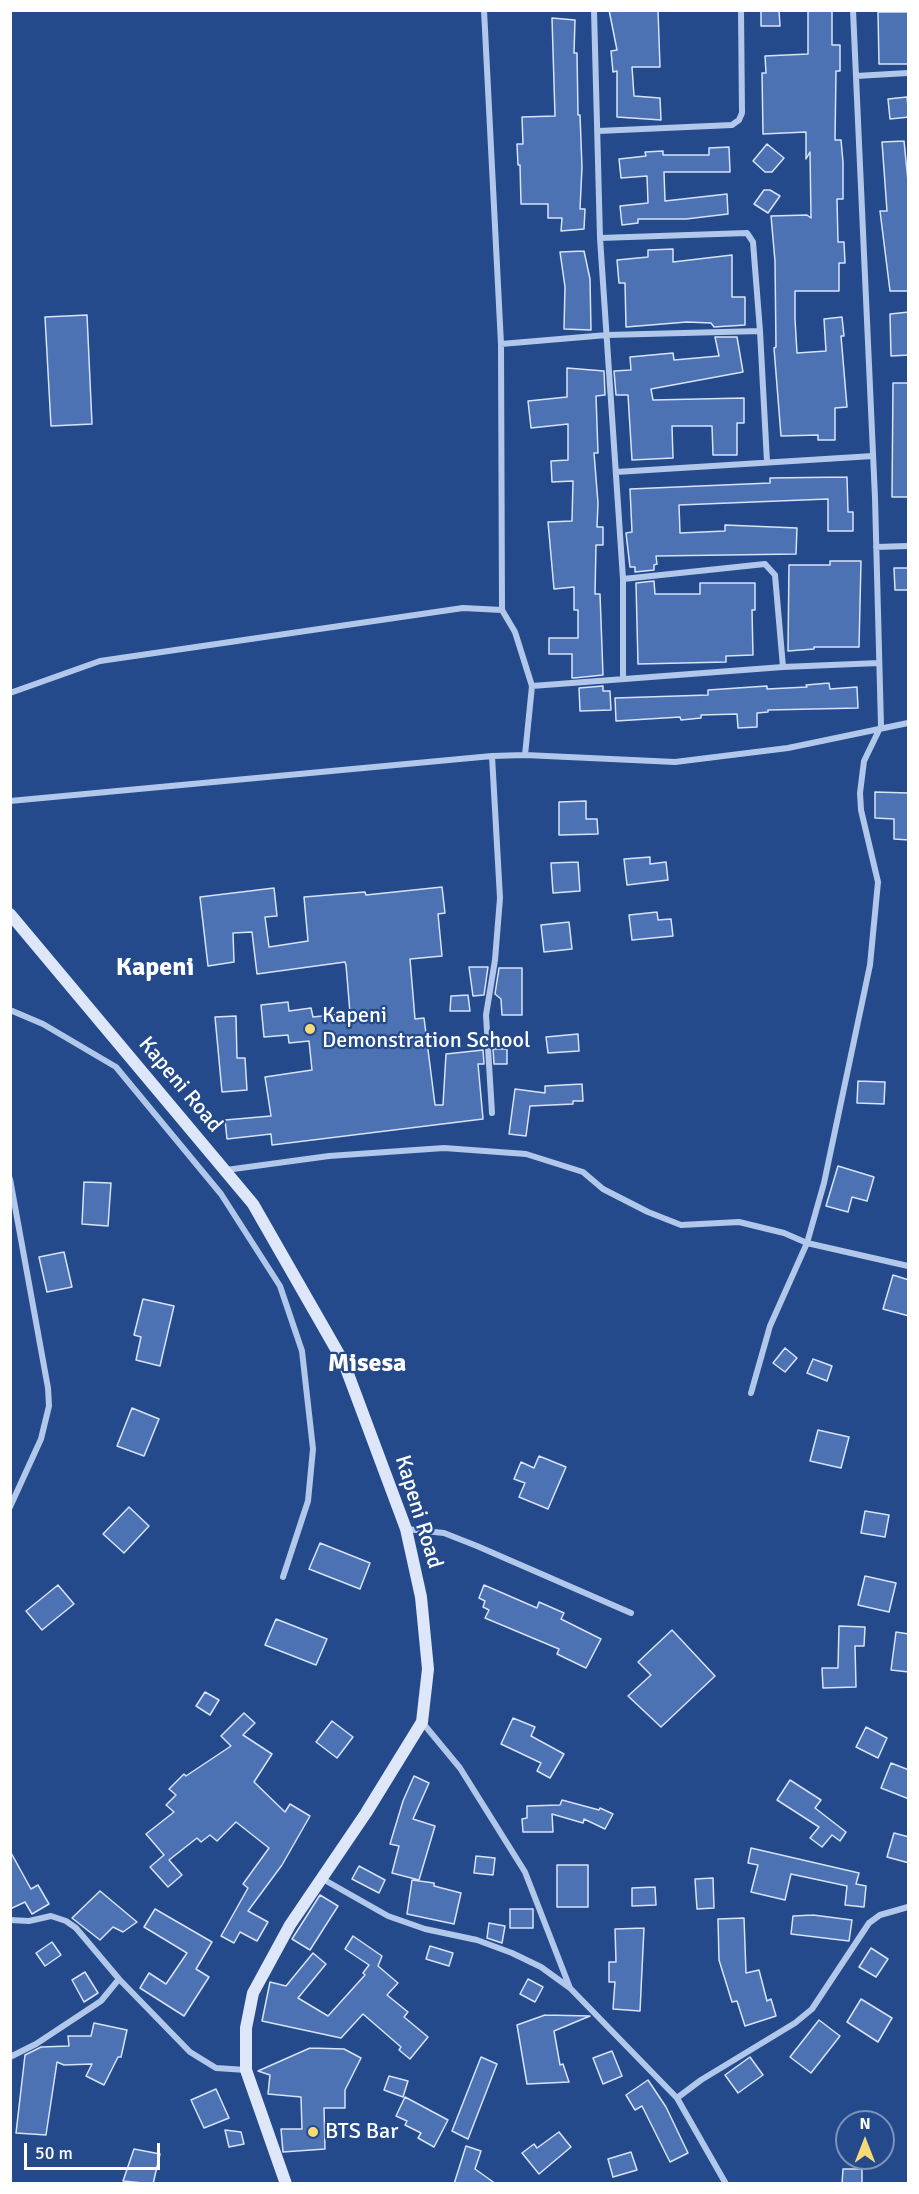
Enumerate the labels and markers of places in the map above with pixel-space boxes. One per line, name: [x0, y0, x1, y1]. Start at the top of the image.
place label: Kapeni Demonstration School: [322, 1003, 530, 1054]
marker: Kapeni Demonstration School: [303, 1022, 317, 1036]
place label: BTS Bar: [325, 2119, 398, 2145]
marker: BTS Bar: [306, 2125, 320, 2139]

